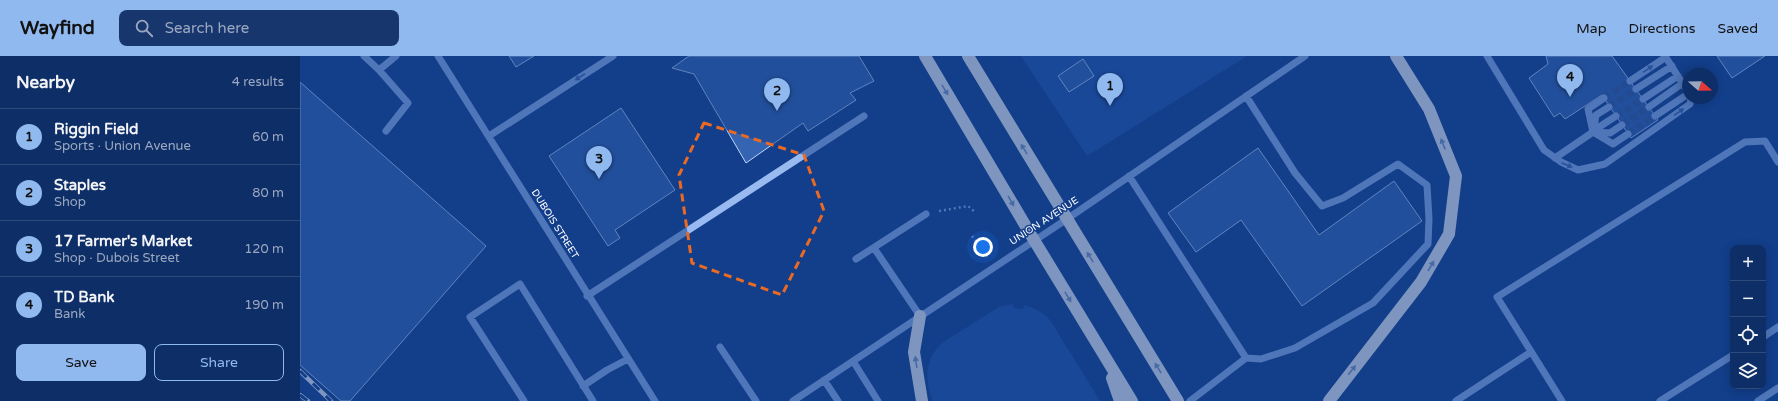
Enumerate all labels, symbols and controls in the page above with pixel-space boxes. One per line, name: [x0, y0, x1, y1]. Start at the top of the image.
search box: [119, 10, 399, 46]
text: Wayfind: [20, 17, 95, 39]
icon: search: [133, 17, 155, 39]
text: Search here: [165, 19, 249, 37]
text: Map: [1576, 20, 1607, 37]
text: Directions: [1629, 20, 1696, 37]
text: Saved: [1718, 20, 1758, 37]
pin: 4: [1557, 64, 1583, 97]
one-way arrow: [1643, 65, 1653, 73]
north arrow: [1682, 68, 1718, 104]
text: Nearby: [16, 72, 75, 93]
one-way arrow: [575, 73, 586, 81]
pin: 1: [1097, 73, 1123, 106]
text: 4 results: [232, 74, 284, 90]
pin: 2: [764, 78, 790, 111]
one-way arrow: [941, 84, 948, 96]
one-way arrow: [1674, 108, 1684, 116]
text: Riggin Field: [54, 120, 139, 138]
text: 1: [25, 129, 33, 145]
text: 60 m: [252, 129, 284, 145]
text: Sports · Union Avenue: [54, 138, 191, 154]
one-way arrow: [1440, 139, 1446, 150]
one-way arrow: [1021, 143, 1028, 155]
pin: 3: [586, 146, 612, 179]
one-way arrow: [1562, 162, 1573, 168]
text: Staples: [54, 176, 106, 194]
text: 2: [25, 185, 33, 201]
text: 80 m: [252, 185, 284, 201]
street label: DUBOIS STREET: [529, 187, 581, 261]
text: Shop: [54, 194, 86, 210]
street label: UNION AVENUE: [1007, 194, 1081, 248]
one-way arrow: [1008, 195, 1015, 207]
text: 17 Farmer's Market: [54, 232, 192, 250]
your location: [973, 237, 993, 257]
text: 3: [25, 241, 33, 257]
text: 120 m: [244, 241, 284, 257]
map controls: [1730, 245, 1766, 389]
button: +: [1730, 245, 1766, 281]
text: Shop · Dubois Street: [54, 250, 180, 266]
one-way arrow: [1086, 252, 1094, 262]
one-way arrow: [1427, 260, 1434, 272]
button: −: [1730, 281, 1766, 317]
text: TD Bank: [54, 288, 114, 306]
one-way arrow: [1065, 291, 1072, 303]
text: 4: [25, 297, 33, 313]
text: 190 m: [244, 297, 284, 313]
text: Bank: [54, 306, 85, 322]
button: locate: [1730, 317, 1766, 353]
button: Save: [16, 344, 146, 381]
button: Share: [154, 344, 284, 381]
button: layers: [1730, 353, 1766, 389]
one-way arrow: [913, 356, 919, 369]
one-way arrow: [1154, 363, 1162, 373]
one-way arrow: [1348, 364, 1356, 375]

